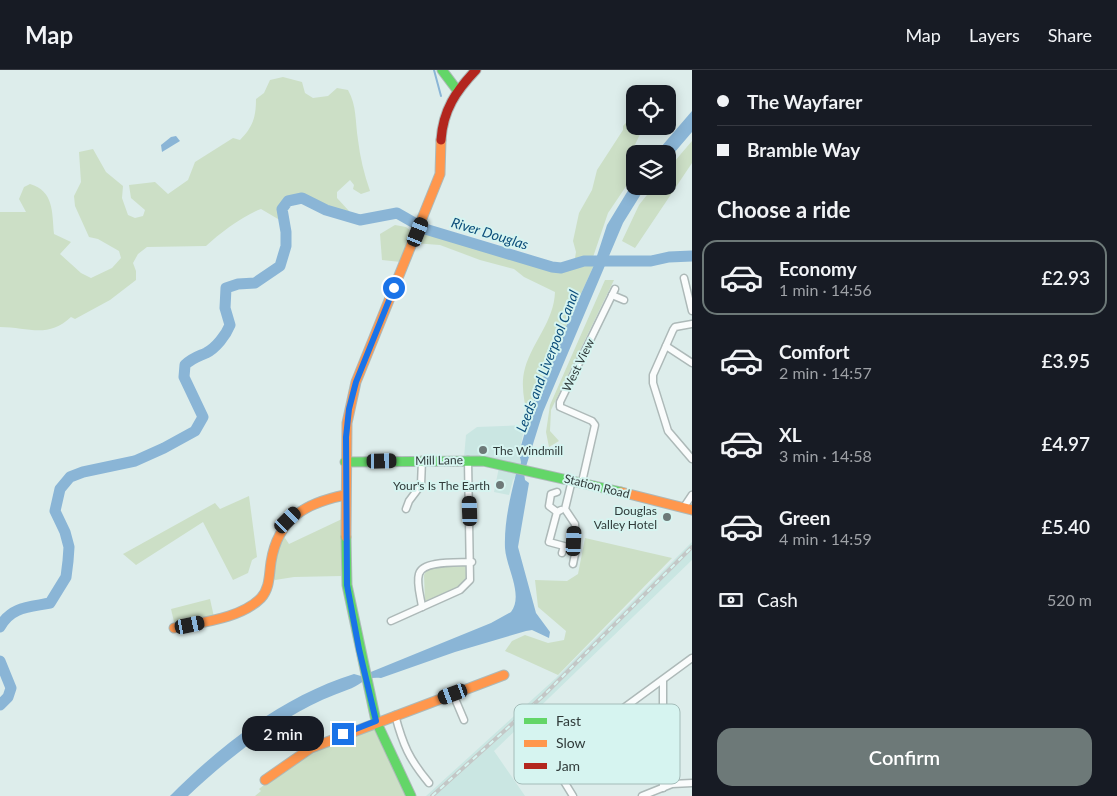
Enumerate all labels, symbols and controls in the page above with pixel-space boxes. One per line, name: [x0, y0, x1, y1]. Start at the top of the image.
text: Map: [25, 20, 73, 49]
text: Map: [905, 24, 941, 46]
text: Layers: [969, 24, 1020, 46]
text: Share: [1048, 24, 1092, 46]
map controls: [626, 85, 676, 195]
button: locate: [626, 85, 676, 135]
text: The Wayfarer: [747, 90, 862, 113]
text: Bramble Way: [747, 138, 860, 161]
button: layers: [626, 145, 676, 195]
text: Choose a ride: [717, 196, 851, 223]
water label: River Douglas: [449, 213, 531, 253]
car: [405, 215, 430, 249]
icon: car: [719, 255, 764, 300]
text: Economy: [779, 257, 857, 280]
text: £2.93: [1041, 266, 1090, 289]
route start: [383, 277, 405, 299]
text: 1 min · 14:56: [779, 280, 872, 299]
water label: Leeds and Liverpool Canal: [512, 288, 582, 434]
street label: West View: [559, 336, 597, 394]
icon: car: [719, 338, 764, 383]
text: Comfort: [779, 340, 850, 363]
text: £3.95: [1041, 349, 1090, 372]
text: 2 min · 14:57: [779, 363, 872, 382]
icon: car: [719, 421, 764, 466]
text: XL: [779, 423, 802, 446]
text: £4.97: [1041, 432, 1090, 455]
place label: The Windmill: [493, 443, 563, 458]
marker: The Windmill: [477, 444, 489, 456]
text: 3 min · 14:58: [779, 446, 872, 465]
street label: Mill Lane: [415, 452, 463, 468]
car: [366, 453, 397, 469]
street label: Station Road: [563, 471, 631, 501]
place label: Your's Is The Earth: [393, 478, 490, 493]
marker: Your's Is The Earth: [494, 479, 506, 491]
car: [461, 496, 478, 526]
place label: Douglas Valley Hotel: [594, 503, 657, 532]
car: [272, 504, 303, 536]
icon: car: [719, 504, 764, 549]
text: Green: [779, 506, 830, 529]
marker: Douglas Valley Hotel: [661, 511, 673, 523]
text: £5.40: [1041, 515, 1090, 538]
car: [565, 526, 582, 556]
text: 4 min · 14:59: [779, 529, 872, 548]
icon: cash: [717, 586, 745, 614]
text: Cash: [757, 588, 798, 611]
text: 520 m: [1047, 590, 1092, 609]
car: [173, 615, 206, 635]
car: [436, 682, 469, 706]
legend: [514, 704, 680, 784]
text: Fast: [556, 712, 581, 729]
callout: 2 min: [243, 716, 326, 752]
route end: [332, 723, 354, 745]
text: 2 min: [263, 724, 303, 743]
button: Confirm: [717, 728, 1092, 786]
text: Slow: [556, 734, 586, 751]
text: Jam: [556, 757, 580, 774]

